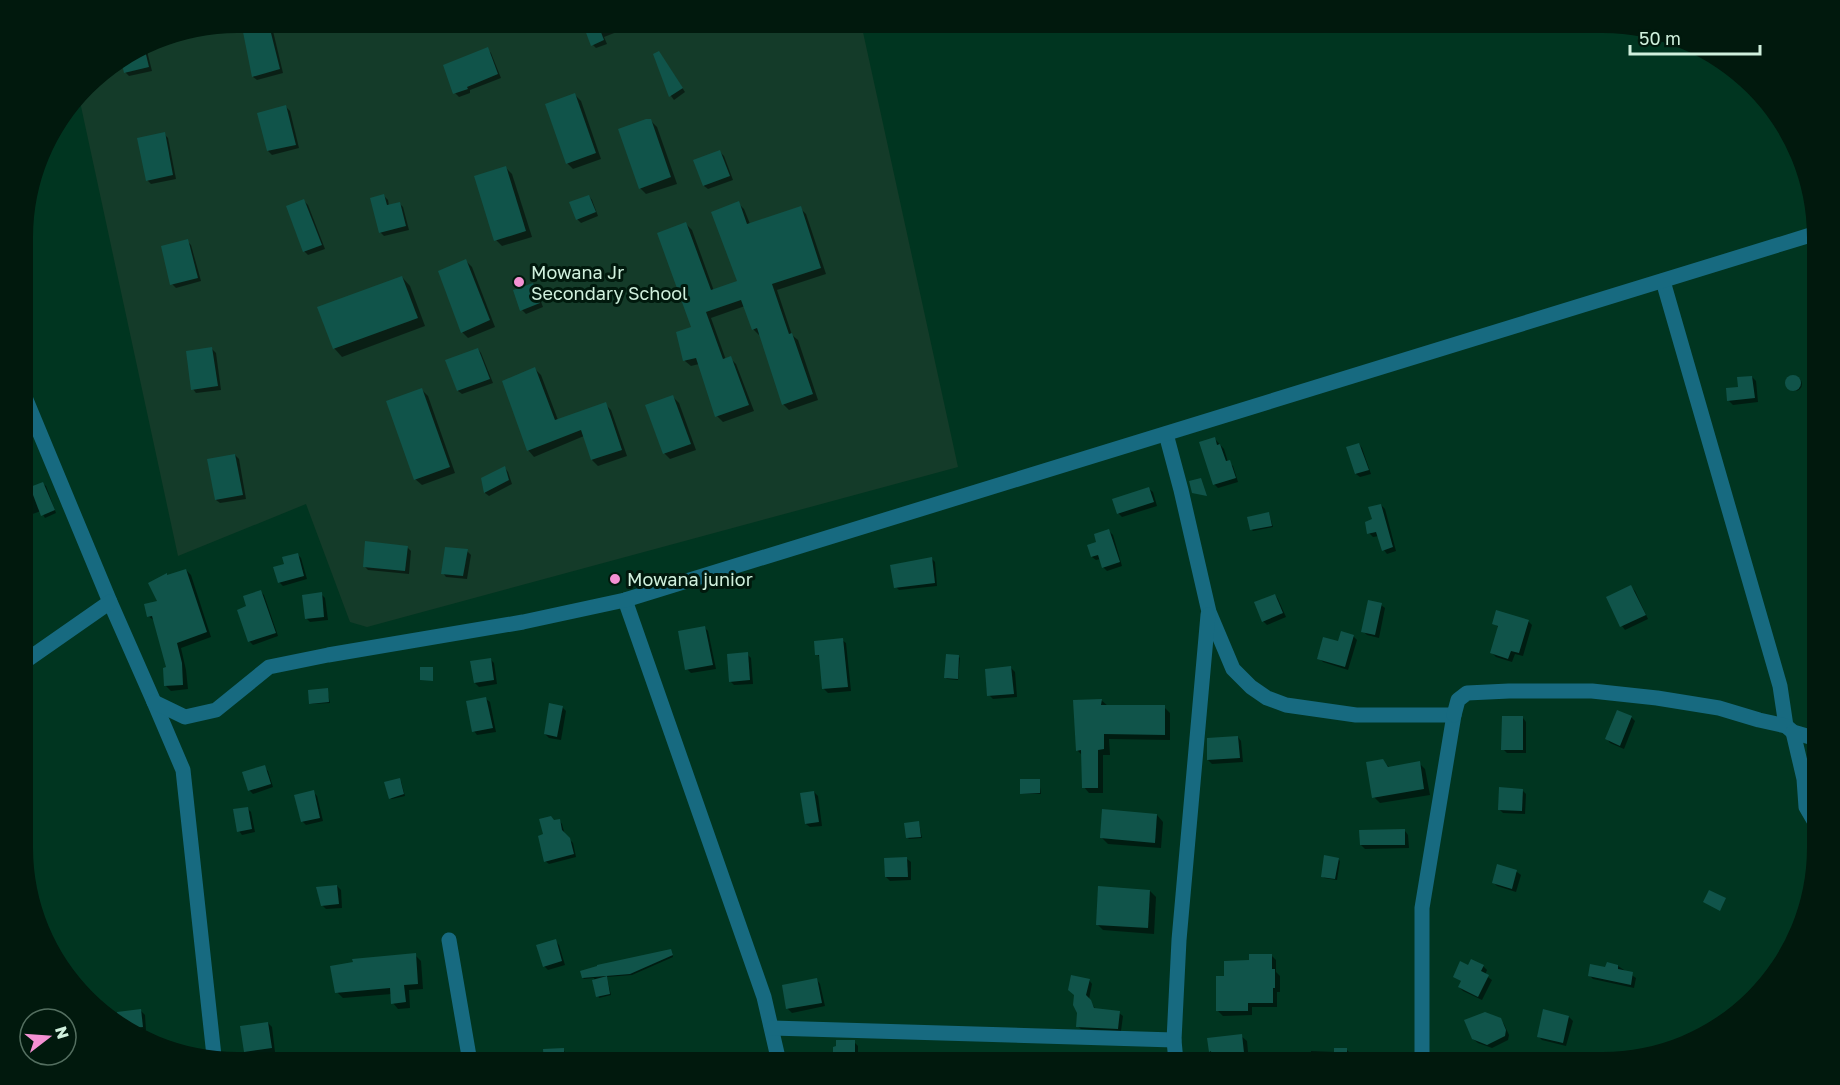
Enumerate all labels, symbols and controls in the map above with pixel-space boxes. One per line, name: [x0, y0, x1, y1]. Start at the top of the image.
scale bar: [1630, 18, 1760, 56]
text: 50 m: [1639, 27, 1681, 49]
place label: Mowana Jr Secondary School: [531, 261, 688, 304]
marker: Mowana Jr Secondary School: [512, 275, 526, 289]
place label: Mowana junior: [627, 568, 753, 590]
marker: Mowana junior: [608, 572, 622, 586]
north arrow: [18, 1007, 78, 1067]
text: N: [51, 1024, 74, 1041]

